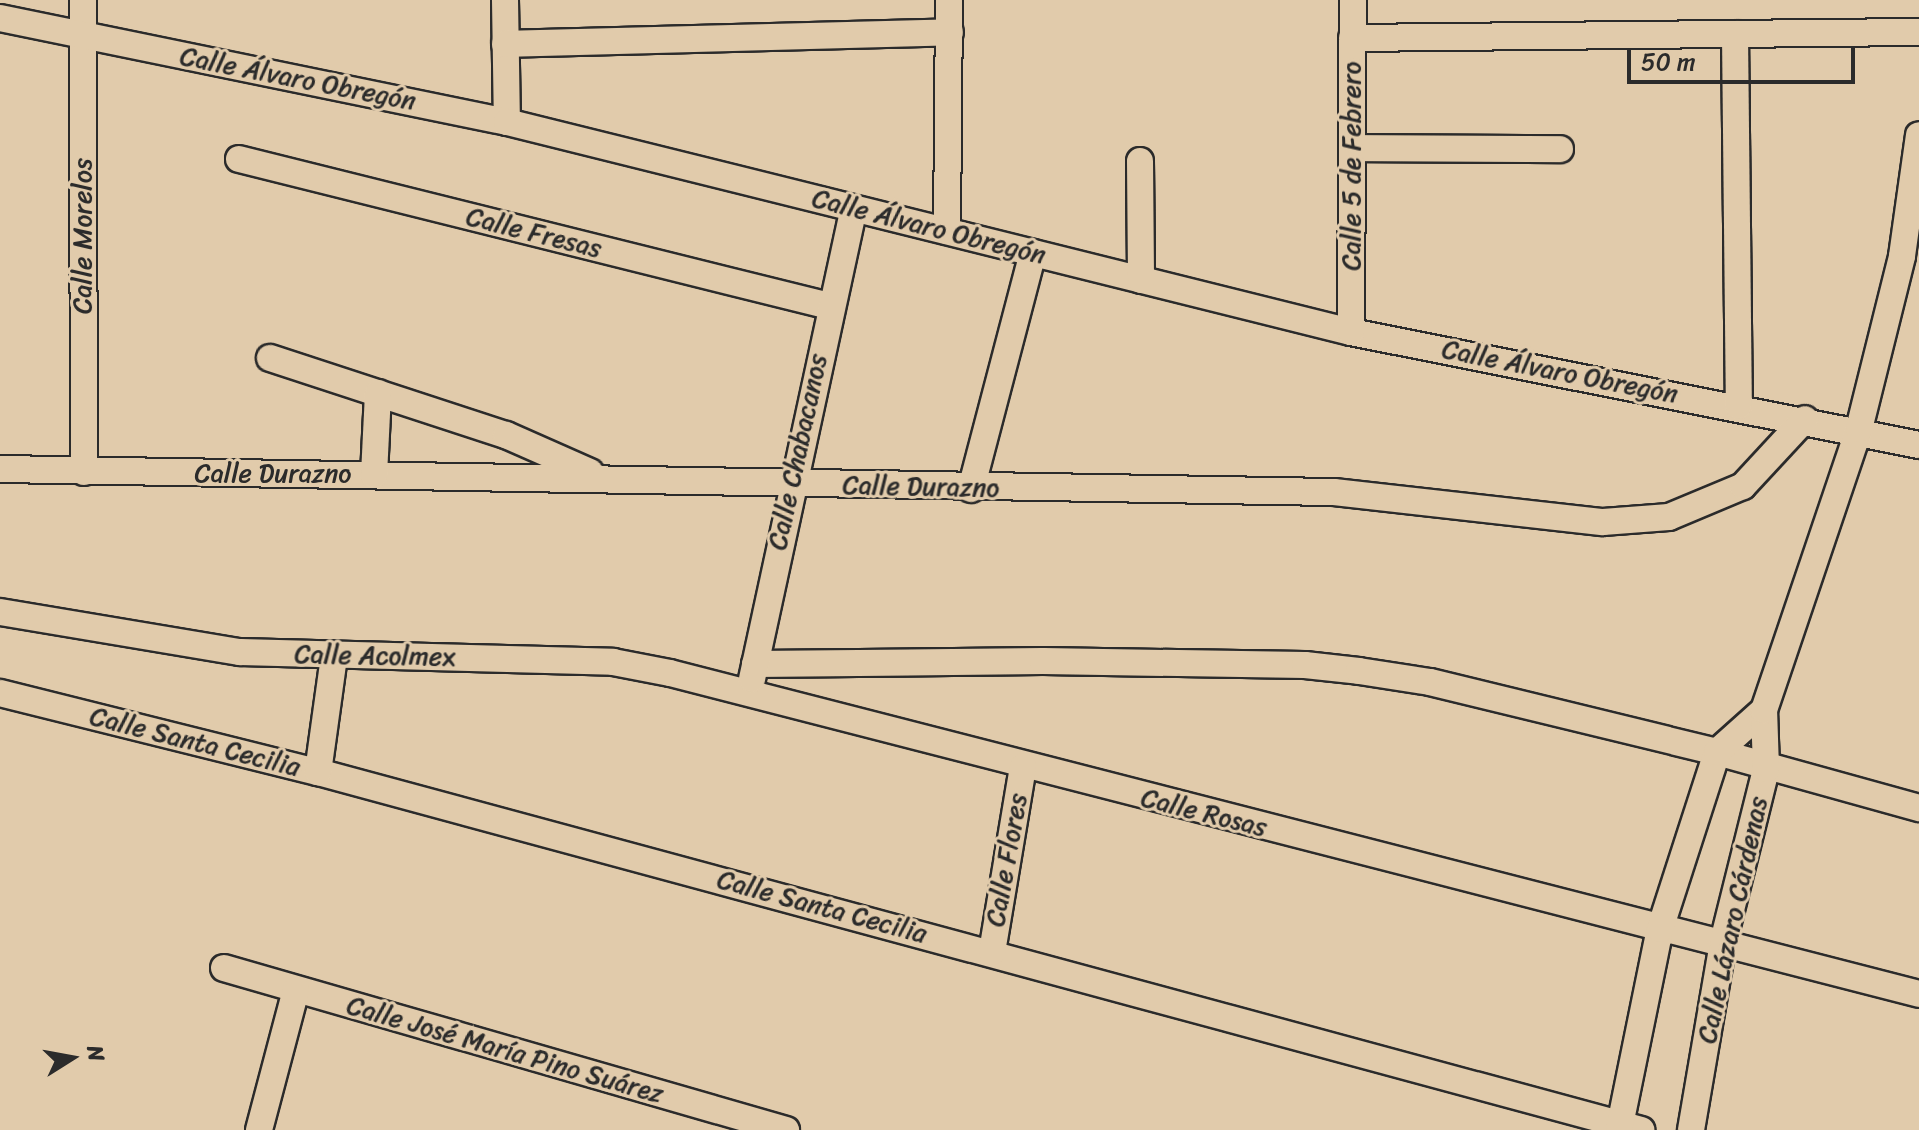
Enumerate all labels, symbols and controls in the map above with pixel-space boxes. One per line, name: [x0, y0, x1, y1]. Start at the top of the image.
scale bar: [1631, 32, 1859, 82]
street label: Calle Álvaro Obregón: [177, 41, 419, 117]
text: 50 m: [1641, 41, 1696, 83]
street label: Calle 5 de Febrero: [1336, 61, 1368, 271]
street label: Calle Morelos: [67, 159, 99, 313]
street label: Calle Álvaro Obregón: [809, 183, 1049, 271]
street label: Calle Fresas: [463, 201, 605, 265]
street label: Calle Álvaro Obregón: [1439, 334, 1681, 410]
street label: Calle Chabacanos: [762, 351, 834, 553]
street label: Calle Durazno: [195, 458, 351, 490]
street label: Calle Durazno: [842, 470, 1000, 504]
street label: Calle Acolmex: [294, 639, 456, 673]
street label: Calle Santa Cecilia: [86, 701, 304, 783]
street label: Calle Rosas: [1137, 782, 1271, 844]
street label: Calle Flores: [980, 791, 1034, 929]
street label: Calle Lázaro Cárdenas: [1692, 794, 1774, 1046]
street label: Calle Santa Cecilia: [714, 864, 930, 950]
street label: Calle José María Pino Suárez: [342, 989, 668, 1111]
north arrow: [32, 1018, 112, 1098]
text: N: [75, 1042, 117, 1065]

